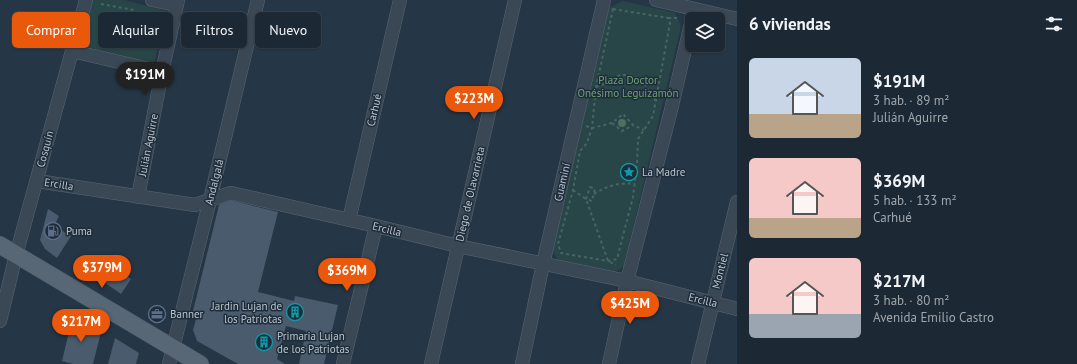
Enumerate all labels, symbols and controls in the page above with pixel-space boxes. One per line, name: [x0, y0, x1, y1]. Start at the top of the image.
chip: Comprar: [12, 12, 90, 48]
chip: Alquilar: [98, 12, 173, 48]
chip: Filtros: [181, 12, 247, 48]
chip: Nuevo: [255, 12, 321, 48]
map controls: [685, 12, 725, 52]
button: layers: [685, 12, 725, 52]
text: 6 viviendas: [749, 13, 831, 35]
icon: filters: [1043, 13, 1065, 35]
pin: $191M: [117, 62, 173, 96]
text: $191M: [125, 66, 165, 83]
text: $191M: [873, 70, 925, 92]
park label: Plaza Doctor Onésimo Leguizamón: [578, 73, 678, 100]
icon: home: [781, 74, 829, 122]
pin: $223M: [446, 86, 502, 120]
text: $223M: [454, 90, 494, 107]
street label: Carhué: [363, 92, 385, 128]
text: 3 hab. · 89 m²: [873, 92, 949, 109]
text: Julián Aguirre: [873, 109, 948, 126]
street label: Julián Aguirre: [135, 112, 161, 178]
street label: Cosquín: [33, 129, 57, 169]
street label: Diego de Olavarrieta: [452, 145, 488, 243]
street label: Andalgalá: [202, 157, 226, 207]
street label: Guaminí: [551, 161, 573, 203]
place icon: La Madre: [619, 162, 639, 182]
place label: La Madre: [642, 165, 686, 179]
text: $369M: [873, 170, 925, 192]
icon: home: [781, 174, 829, 222]
street label: Ercilla: [43, 175, 75, 193]
text: 5 hab. · 133 m²: [873, 192, 957, 209]
text: Carhué: [873, 209, 912, 226]
street label: Ercilla: [371, 219, 403, 239]
fuel station icon: Puma: [43, 221, 63, 241]
place label: Puma: [66, 224, 92, 238]
street label: Montiel: [709, 251, 731, 290]
pin: $379M: [74, 255, 130, 289]
pin: $369M: [319, 258, 375, 292]
text: $379M: [82, 259, 122, 276]
text: $369M: [327, 262, 367, 279]
text: $217M: [873, 270, 925, 292]
icon: home: [781, 274, 829, 322]
street label: Ercilla: [687, 290, 719, 310]
pin: $425M: [602, 291, 658, 325]
text: 3 hab. · 80 m²: [873, 292, 949, 309]
text: $425M: [610, 295, 650, 312]
place label: Jardin Lujan de los Patriotas: [211, 299, 282, 326]
building icon: Jardin Lujan de los Patriotas: [285, 302, 305, 322]
office icon: Banner: [147, 304, 167, 324]
place label: Banner: [170, 307, 204, 321]
pin: $217M: [53, 309, 109, 343]
text: Avenida Emilio Castro: [873, 309, 994, 326]
text: $217M: [61, 313, 101, 330]
place label: Primaria Lujan de los Patriotas: [277, 329, 350, 356]
building icon: Primaria Lujan de los Patriotas: [254, 332, 274, 352]

